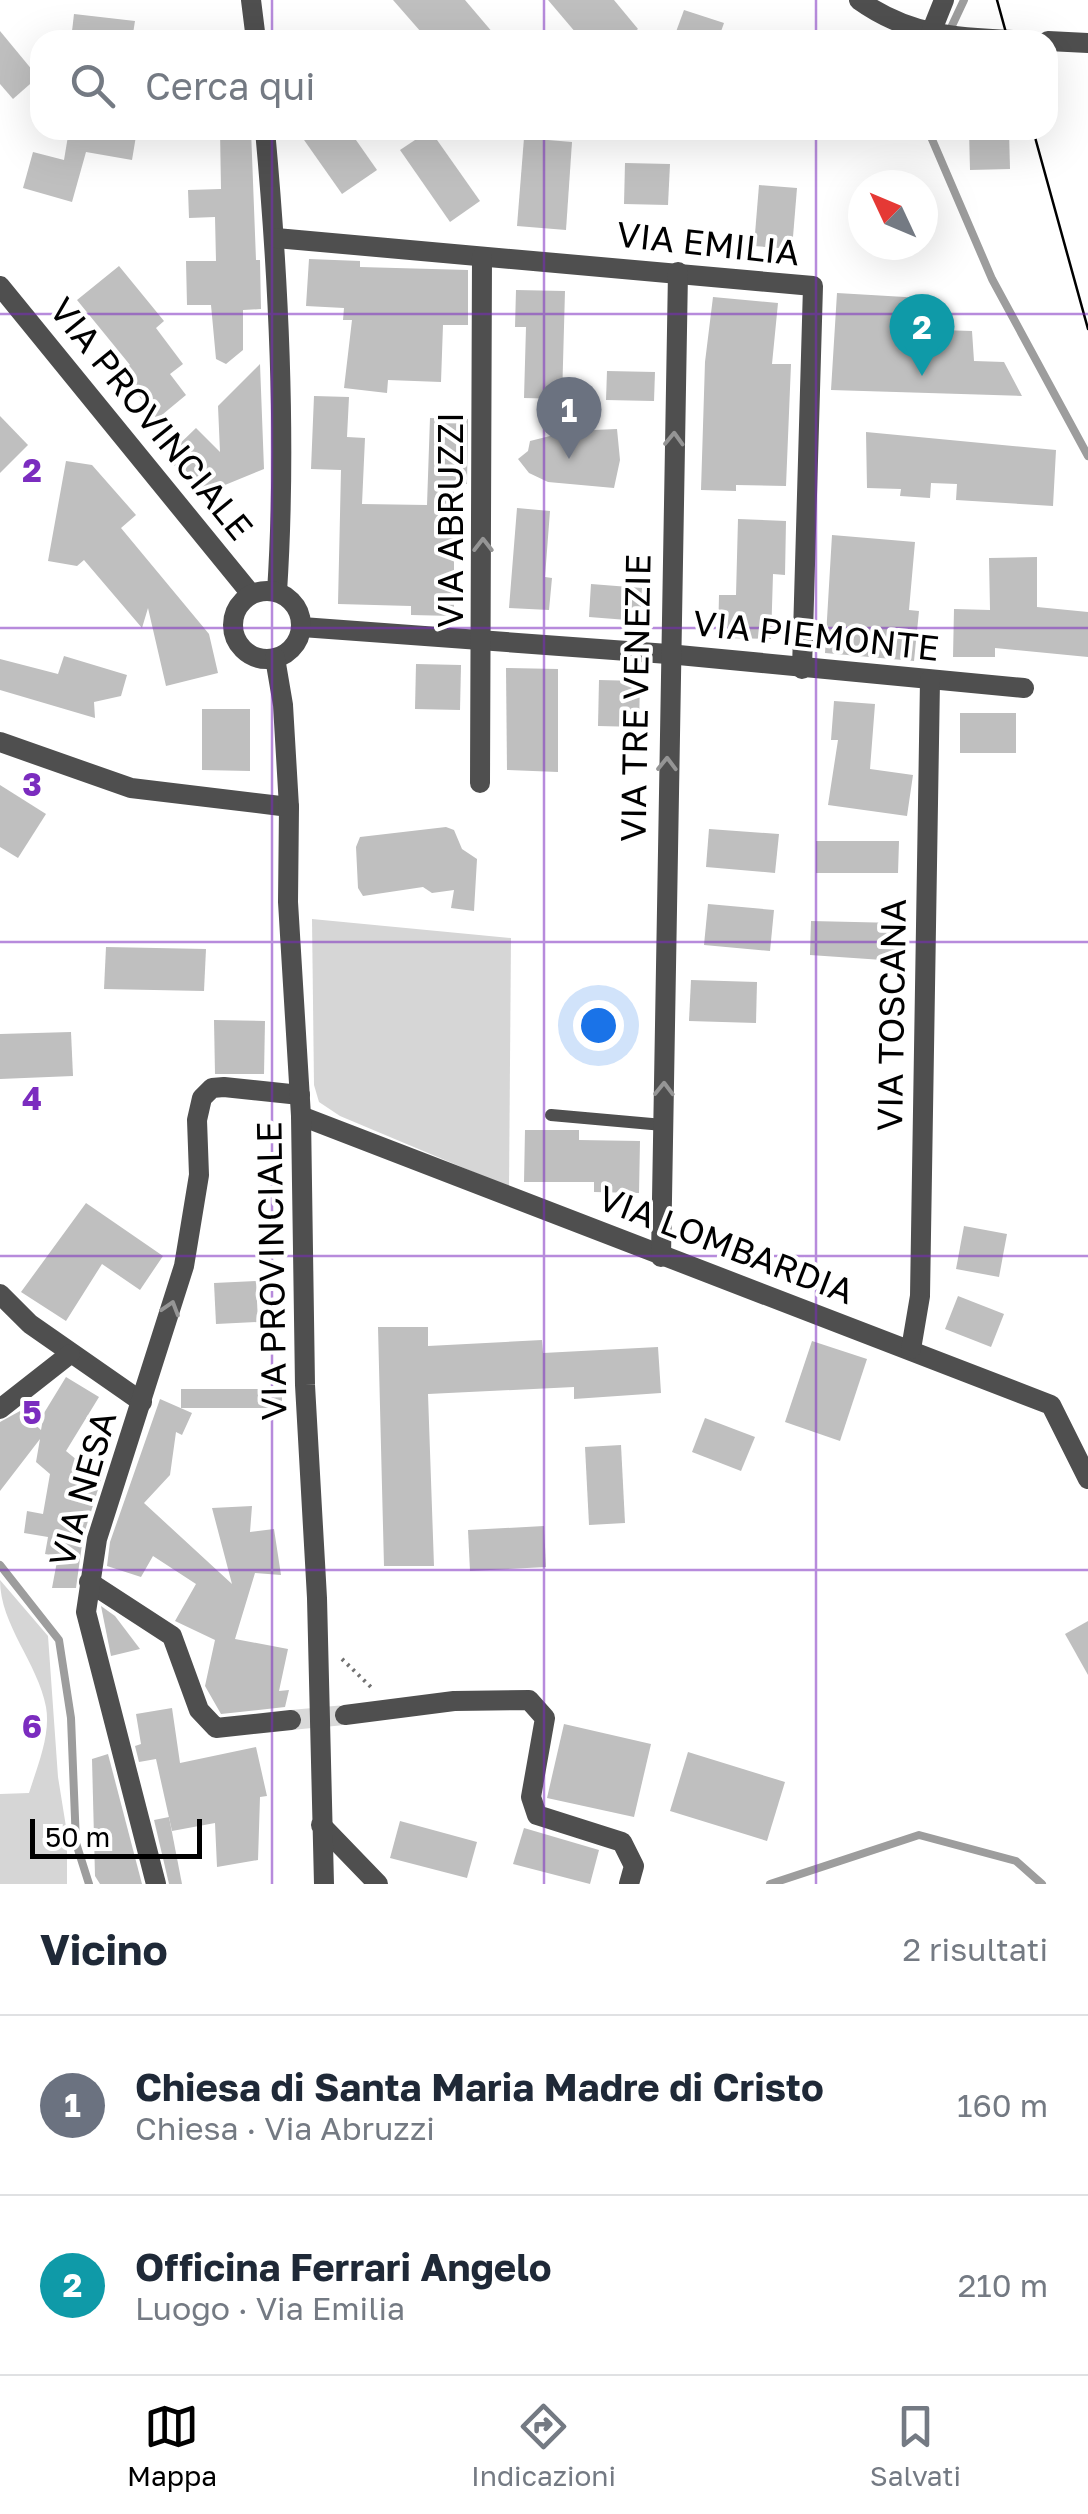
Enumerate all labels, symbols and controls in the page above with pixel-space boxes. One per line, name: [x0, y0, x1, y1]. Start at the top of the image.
search box: [30, 30, 1058, 140]
icon: search: [65, 58, 120, 113]
text: Cerca qui: [145, 63, 316, 108]
north arrow: [848, 170, 938, 260]
street label: VIA EMILIA: [615, 213, 802, 273]
street label: VIA PROVINCIALE: [41, 289, 262, 548]
pin: 2: [890, 294, 954, 376]
pin: 1: [536, 376, 602, 459]
street label: VIA ABRUZZI: [429, 412, 471, 628]
one-way arrow: [663, 431, 684, 447]
text: 2: [22, 451, 42, 489]
one-way arrow: [472, 537, 494, 552]
street label: VIA TRE VENEZIE: [611, 553, 659, 842]
street label: VIA PIEMONTE: [691, 601, 941, 669]
one-way arrow: [656, 756, 678, 772]
text: 3: [22, 765, 42, 803]
street label: VIA TOSCANA: [868, 898, 914, 1132]
your location: [573, 1000, 624, 1051]
text: 4: [22, 1079, 42, 1117]
one-way arrow: [653, 1081, 675, 1096]
street label: VIA PROVINCIALE: [247, 1121, 295, 1421]
street label: VIA LOMBARDIA: [593, 1176, 860, 1312]
one-way arrow: [159, 1301, 180, 1318]
text: 5: [22, 1393, 42, 1431]
street label: VIA NESA: [40, 1406, 124, 1571]
text: 6: [22, 1707, 42, 1745]
scale bar: [30, 1814, 202, 1858]
text: 50 m: [45, 1820, 110, 1853]
text: Vicino: [40, 1924, 168, 1974]
text: 2 risultati: [903, 1930, 1048, 1968]
text: Chiesa di Santa Maria Madre di Cristo: [135, 2064, 824, 2109]
text: 1: [64, 2086, 81, 2124]
text: 160 m: [957, 2086, 1048, 2124]
text: Chiesa · Via Abruzzi: [135, 2109, 435, 2147]
text: Officina Ferrari Angelo: [135, 2244, 552, 2289]
text: 2: [63, 2266, 82, 2304]
text: 210 m: [958, 2266, 1048, 2304]
text: Luogo · Via Emilia: [135, 2289, 405, 2327]
tab: Mappa: [127, 2399, 217, 2492]
tab: Indicazioni: [471, 2399, 616, 2492]
tab: Salvati: [870, 2399, 961, 2492]

